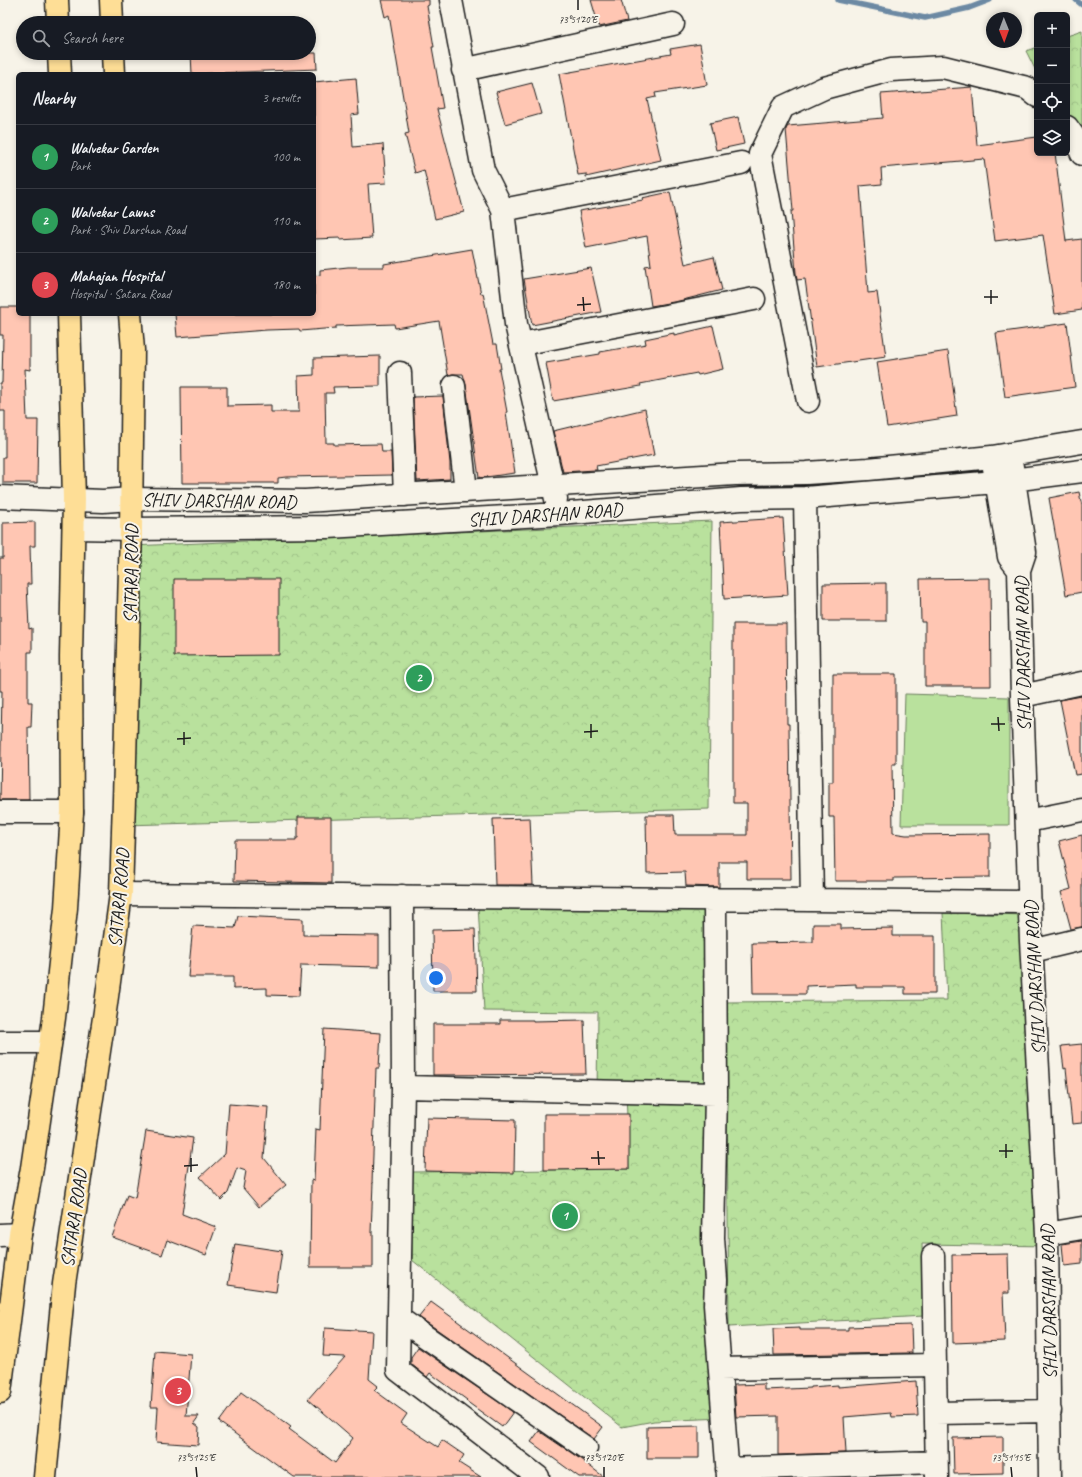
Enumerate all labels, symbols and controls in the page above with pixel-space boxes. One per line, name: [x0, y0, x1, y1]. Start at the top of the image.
north arrow: [986, 12, 1022, 48]
map controls: [1034, 12, 1070, 156]
button: +: [1034, 12, 1070, 48]
text: 73°51'20"E: [559, 13, 599, 26]
search box: [16, 16, 316, 60]
icon: search: [30, 27, 52, 49]
text: Search here: [62, 29, 123, 48]
button: −: [1034, 48, 1070, 84]
button: locate: [1034, 84, 1070, 120]
text: Nearby: [32, 88, 75, 109]
text: 3 results: [262, 90, 300, 106]
button: layers: [1034, 120, 1070, 156]
text: Walvekar Garden: [70, 139, 159, 158]
text: 1: [42, 149, 48, 165]
text: 100 m: [272, 149, 300, 165]
text: Park: [70, 158, 91, 174]
text: Walvekar Lawns: [70, 203, 154, 222]
text: 2: [42, 213, 48, 229]
text: 110 m: [272, 213, 300, 229]
text: Park · Shiv Darshan Road: [70, 222, 186, 238]
text: Mahajan Hospital: [70, 267, 163, 286]
text: 3: [42, 277, 48, 293]
text: 180 m: [272, 277, 300, 293]
text: Hospital · Satara Road: [70, 286, 171, 302]
street label: SHIV DARSHAN ROAD: [142, 488, 298, 514]
street label: SHIV DARSHAN ROAD: [467, 498, 625, 532]
street label: SATARA ROAD: [118, 522, 144, 624]
street label: SHIV DARSHAN ROAD: [1010, 575, 1036, 731]
pin: 2: [406, 663, 432, 693]
street label: SATARA ROAD: [103, 846, 135, 948]
street label: SHIV DARSHAN ROAD: [1019, 898, 1051, 1056]
your location: [426, 968, 446, 988]
street label: SATARA ROAD: [55, 1166, 93, 1269]
pin: 1: [552, 1201, 578, 1231]
street label: SHIV DARSHAN ROAD: [1036, 1223, 1062, 1379]
pin: 3: [165, 1376, 191, 1406]
text: 73°51'25"E: [177, 1451, 217, 1464]
text: 73°51'20"E: [585, 1451, 625, 1464]
text: 73°51'15"E: [992, 1451, 1032, 1464]

